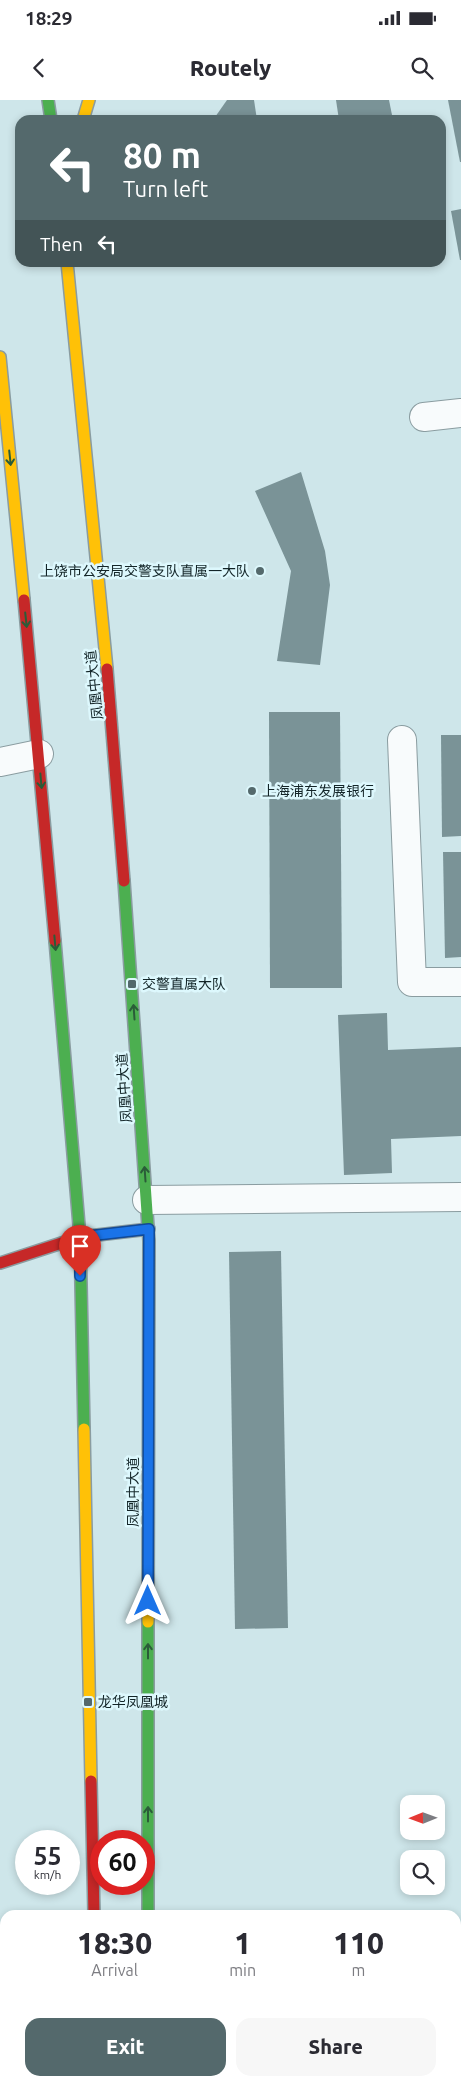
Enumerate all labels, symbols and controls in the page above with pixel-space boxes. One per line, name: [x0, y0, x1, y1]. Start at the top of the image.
text: 18:29: [25, 7, 73, 29]
icon: back: [25, 54, 53, 82]
icon: search: [408, 54, 436, 82]
text: Routely: [190, 55, 271, 80]
icon: left: [40, 135, 105, 200]
text: 80 m: [123, 135, 201, 175]
text: Turn left: [123, 176, 208, 201]
icon: left: [93, 230, 121, 258]
text: Then: [40, 233, 83, 255]
one-way arrow: [5, 450, 15, 466]
place label: 上饶市公安局交警支队直属一大队: [40, 563, 250, 579]
marker: 上饶市公安局交警支队直属一大队: [254, 565, 266, 577]
one-way arrow: [21, 611, 31, 627]
street label: 凤凰中大道: [82, 649, 106, 721]
one-way arrow: [37, 773, 46, 789]
place label: 上海浦东发展银行: [262, 783, 374, 799]
marker: 上海浦东发展银行: [246, 785, 258, 797]
one-way arrow: [50, 935, 60, 951]
place label: 交警直属大队: [142, 976, 226, 992]
marker: 交警直属大队: [126, 978, 138, 990]
one-way arrow: [130, 1004, 139, 1020]
street label: 凤凰中大道: [114, 1053, 134, 1123]
one-way arrow: [140, 1166, 150, 1182]
pin: [59, 1225, 101, 1276]
icon: arrive: [66, 1232, 94, 1260]
street label: 凤凰中大道: [125, 1457, 141, 1527]
position arrow: [121, 1574, 173, 1626]
one-way arrow: [143, 1644, 153, 1660]
place label: 龙华凤凰城: [98, 1694, 168, 1710]
marker: 龙华凤凰城: [82, 1696, 94, 1708]
north arrow: [400, 1795, 445, 1840]
map controls: [400, 1795, 445, 1895]
one-way arrow: [143, 1806, 153, 1822]
speed limit sign: 60: [90, 1830, 155, 1895]
text: 55: [33, 1842, 62, 1870]
button: search: [400, 1850, 445, 1895]
text: km/h: [34, 1868, 61, 1881]
text: 18:30: [77, 1926, 152, 1960]
text: 1: [234, 1926, 251, 1960]
text: 110: [333, 1926, 384, 1960]
text: Arrival: [91, 1961, 138, 1979]
text: min: [229, 1961, 256, 1979]
text: m: [352, 1961, 365, 1979]
button: Exit: [25, 2018, 226, 2076]
button: Share: [236, 2018, 436, 2076]

